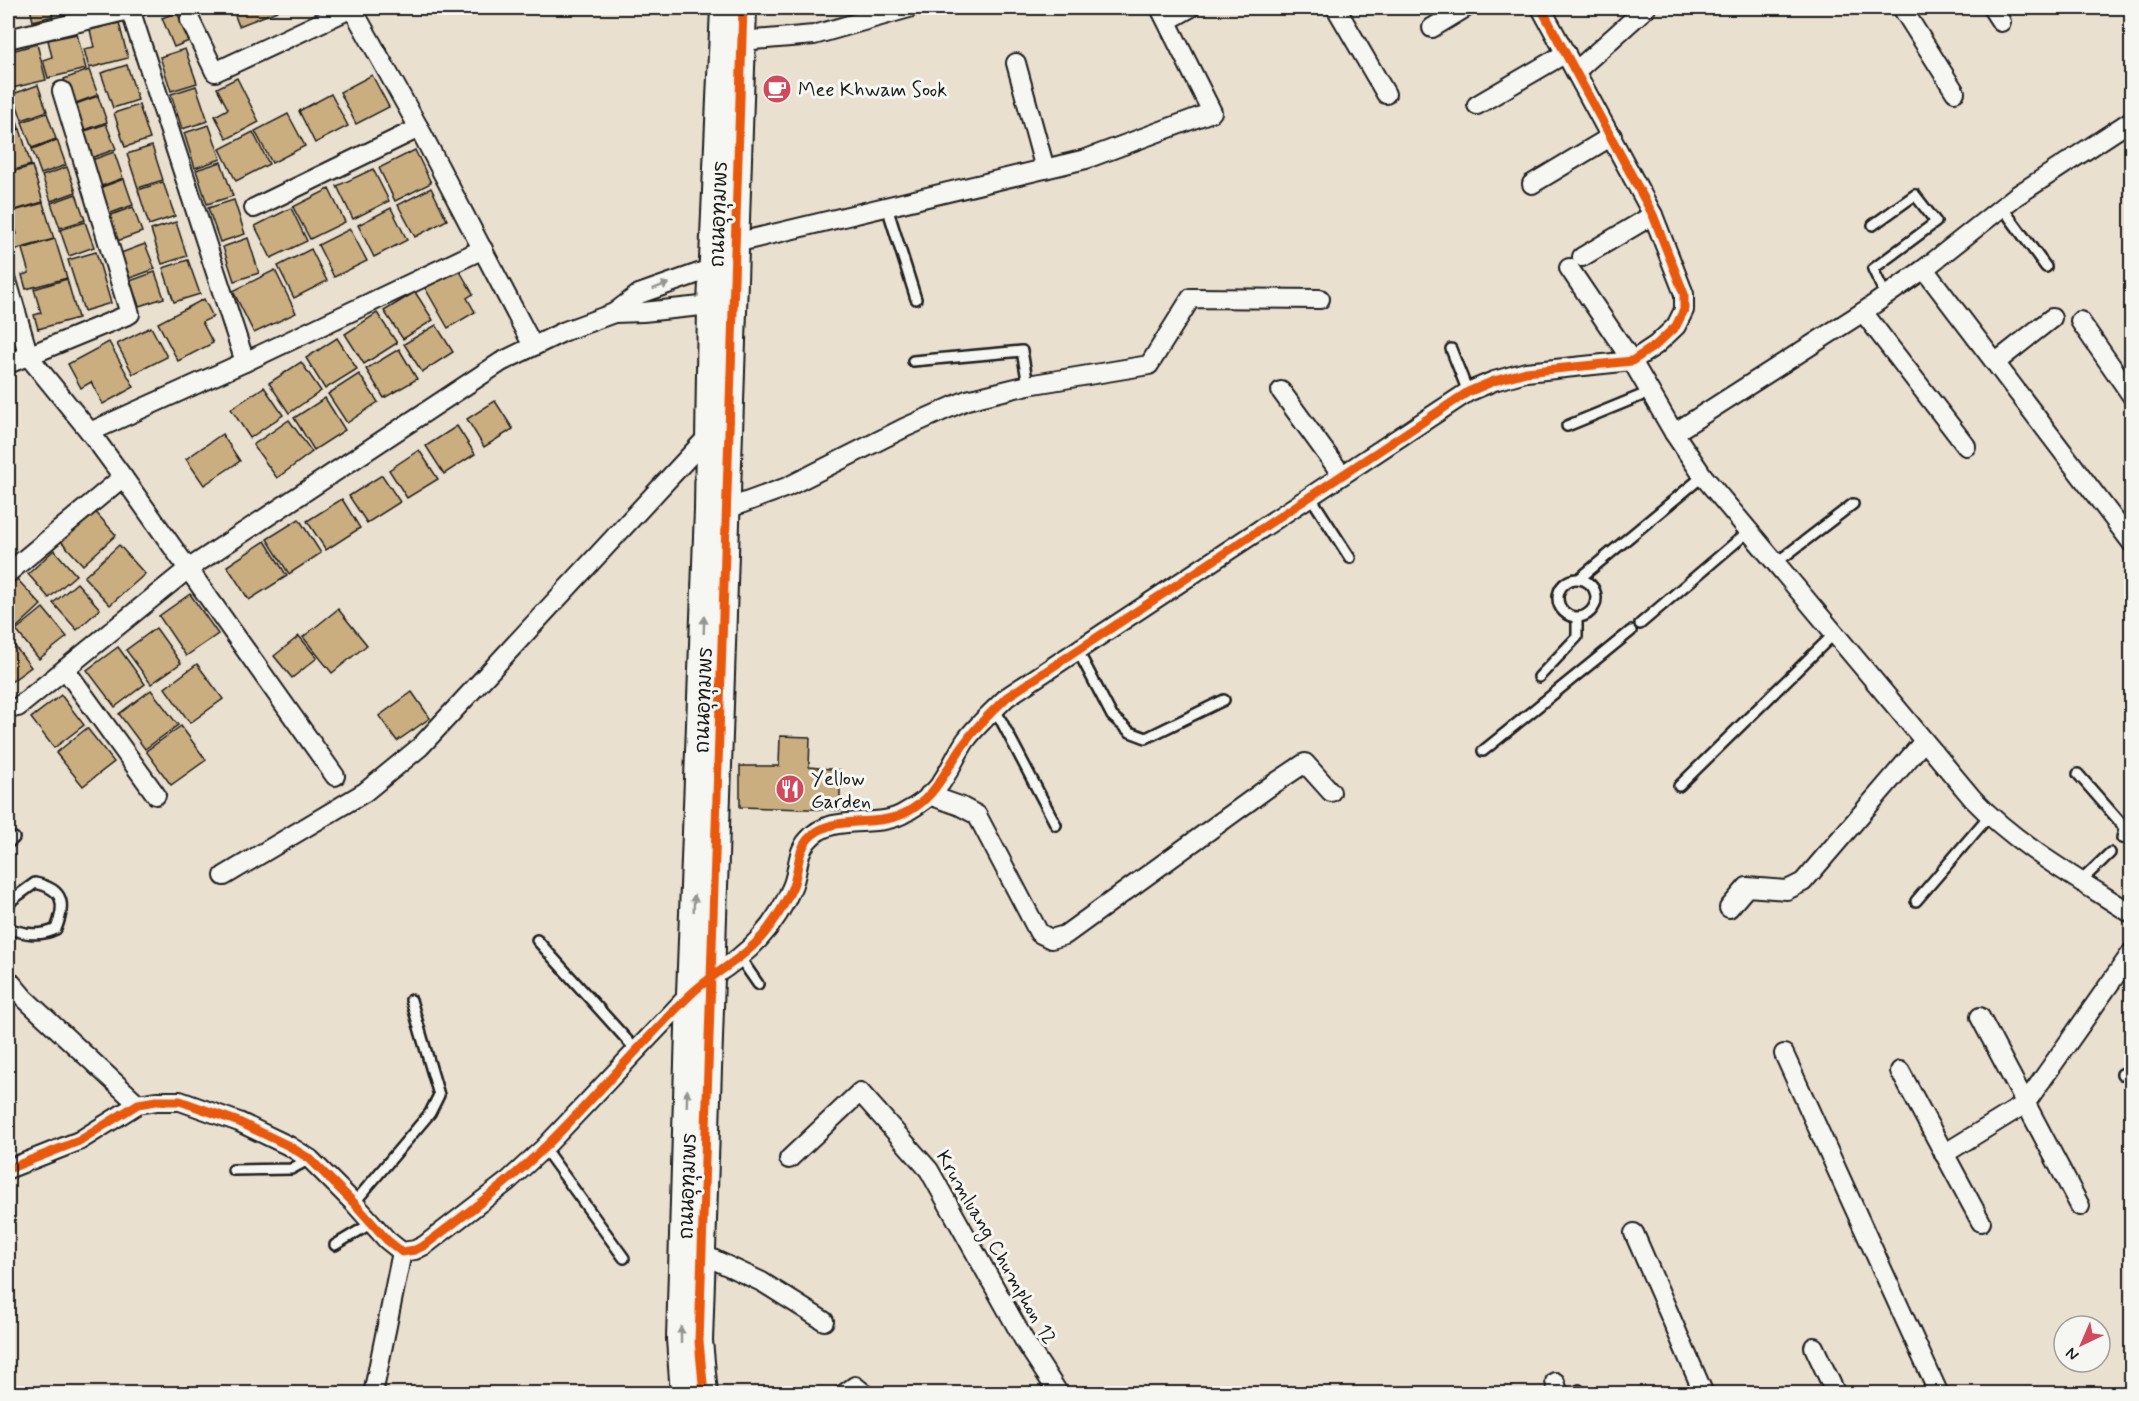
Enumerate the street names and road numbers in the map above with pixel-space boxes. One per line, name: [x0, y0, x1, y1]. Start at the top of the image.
street label: ถนนอุทุมพร: [704, 160, 736, 268]
street label: ถนนอุทุมพร: [689, 646, 721, 754]
street label: ถนนอุทุมพร: [673, 1132, 705, 1240]
street label: Krumluang Chumphon 12: [928, 1146, 1062, 1350]

